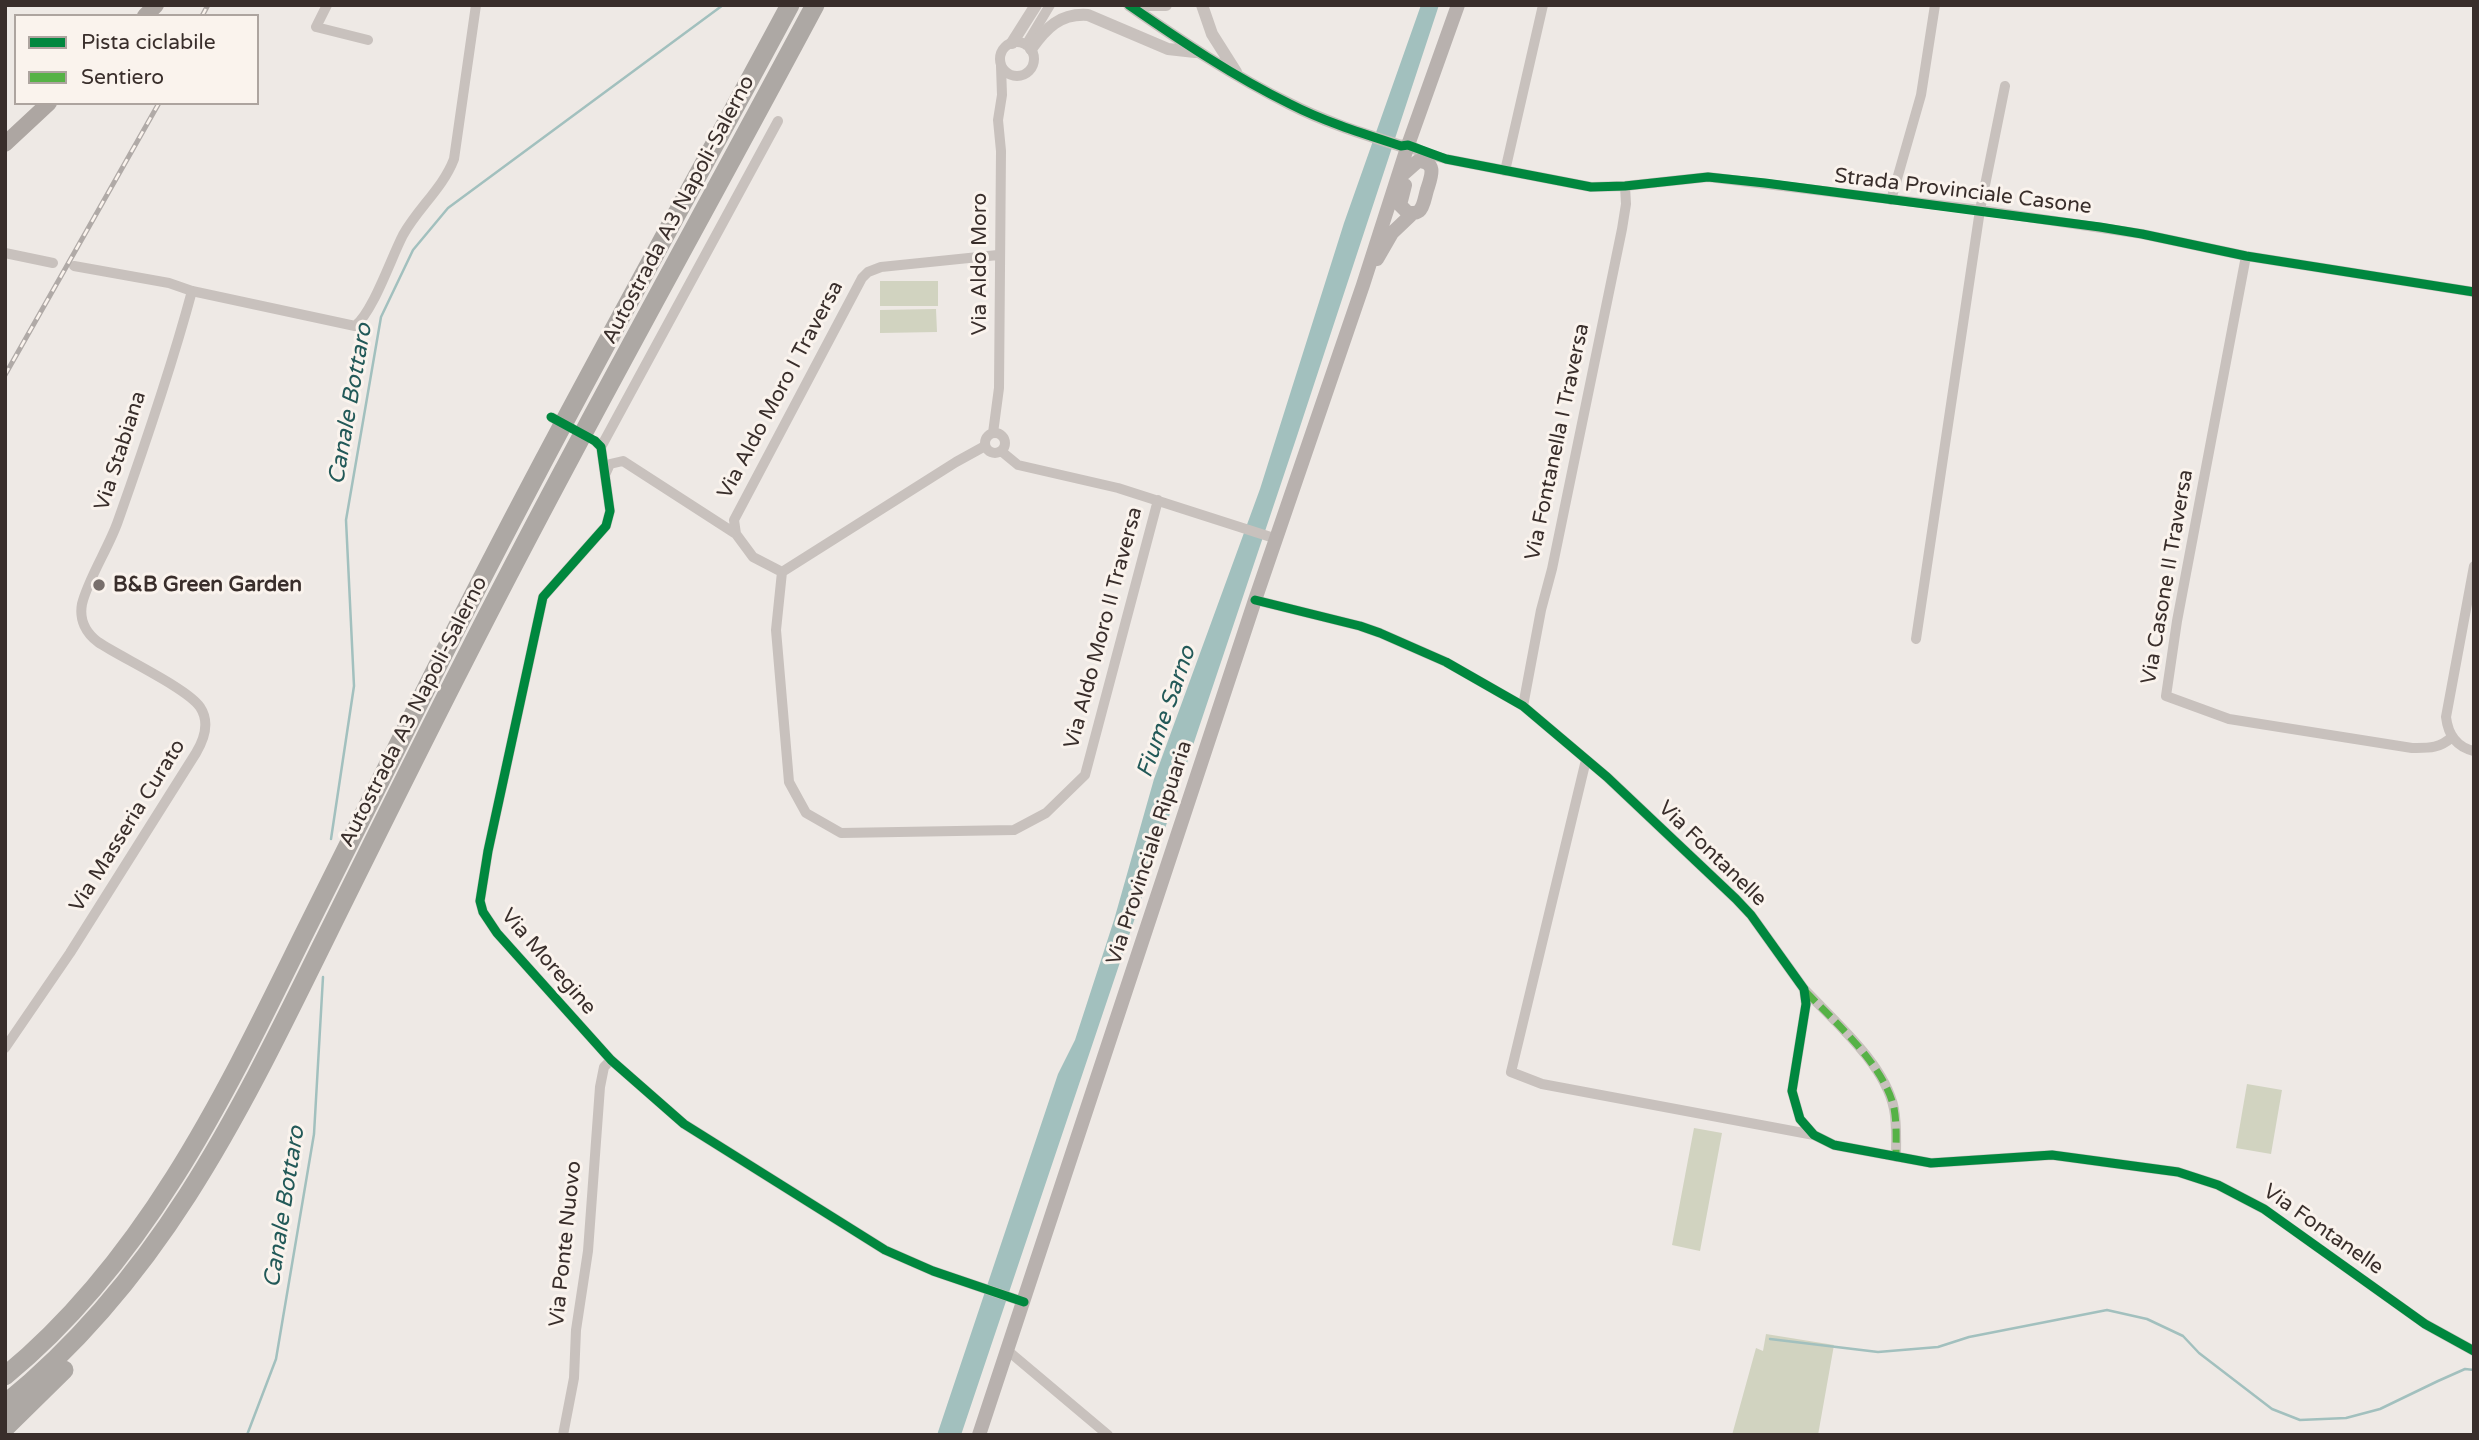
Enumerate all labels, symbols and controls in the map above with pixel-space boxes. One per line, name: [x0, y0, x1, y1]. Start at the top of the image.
legend: [14, 14, 259, 105]
text: Pista ciclabile: [81, 30, 216, 55]
text: Sentiero: [81, 65, 164, 90]
street label: Autostrada A3 Napoli-Salerno: [597, 72, 761, 348]
street label: Strada Provinciale Casone: [1833, 164, 2093, 220]
street label: Via Aldo Moro: [967, 193, 993, 335]
street label: Via Aldo Moro I Traversa: [713, 277, 849, 503]
water label: Canale Bottaro: [323, 321, 379, 487]
street label: Via Fontanella I Traversa: [1521, 321, 1595, 563]
street label: Via Stabiana: [90, 388, 152, 514]
street label: Via Casone II Traversa: [2137, 468, 2199, 686]
street label: Via Aldo Moro II Traversa: [1060, 504, 1148, 752]
place label: B&B Green Garden: [113, 572, 302, 598]
street label: Autostrada A3 Napoli-Salerno: [335, 573, 493, 851]
marker: B&B Green Garden: [91, 577, 107, 593]
water label: Fiume Sarno: [1132, 643, 1202, 781]
street label: Via Masseria Curato: [65, 735, 191, 917]
street label: Via Provinciale Ripuaria: [1102, 738, 1198, 968]
street label: Via Fontanelle: [1653, 796, 1771, 912]
street label: Via Moregine: [495, 904, 601, 1020]
water label: Canale Bottaro: [259, 1124, 311, 1290]
street label: Via Ponte Nuovo: [545, 1160, 587, 1328]
street label: Via Fontanelle: [2258, 1179, 2388, 1281]

